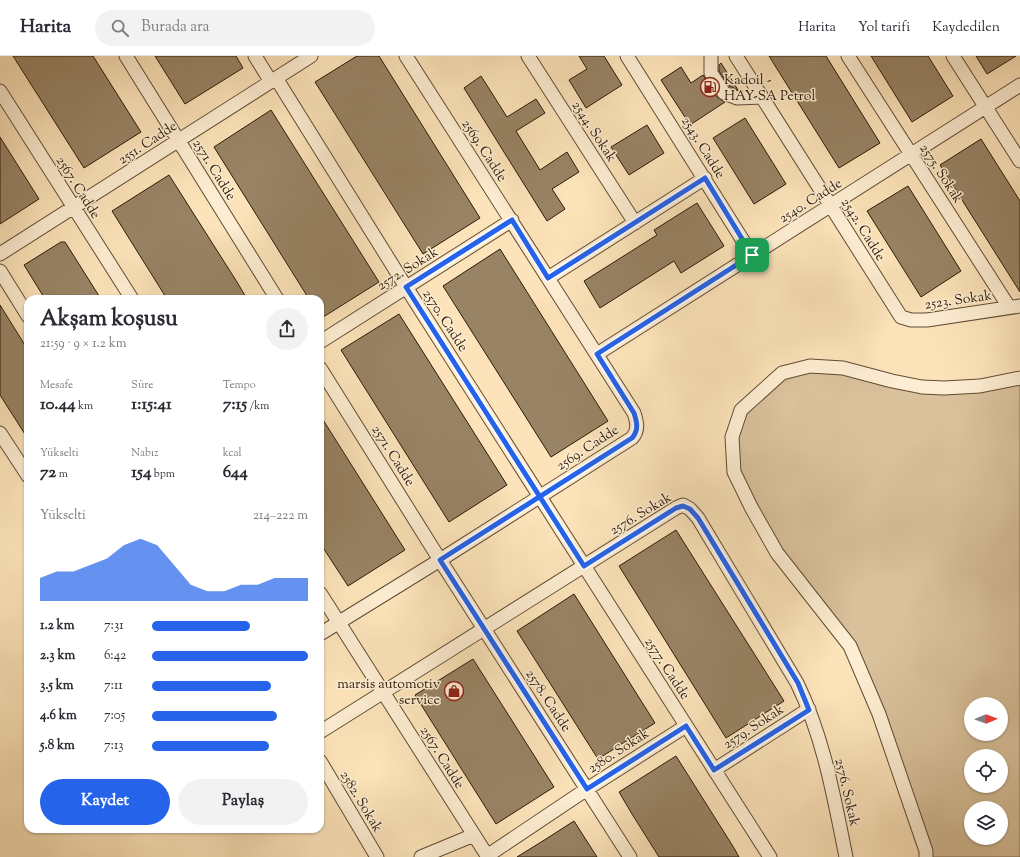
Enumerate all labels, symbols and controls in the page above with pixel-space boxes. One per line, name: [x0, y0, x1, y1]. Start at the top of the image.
search box: [95, 10, 375, 46]
text: Harita: [20, 14, 71, 41]
icon: search: [109, 17, 131, 39]
text: Burada ara: [141, 17, 209, 38]
text: Harita: [798, 18, 836, 38]
text: Yol tarifi: [858, 18, 910, 38]
text: Kaydedilen: [932, 18, 1000, 38]
place label: Kadoil - HAY-SA Petrol: [724, 71, 815, 107]
fuel station icon: Kadoil - HAY-SA Petrol: [699, 76, 721, 98]
street label: 2544. Sokak: [566, 97, 621, 167]
street label: 2543. Cadde: [675, 113, 729, 183]
street label: 2569. Cadde: [456, 116, 511, 186]
street label: 2551. Cadde: [115, 117, 182, 170]
street label: 2571. Cadde: [187, 135, 240, 205]
street label: 2575. Sokak: [914, 140, 967, 208]
street label: 2567. Cadde: [50, 153, 104, 223]
street label: 2540. Cadde: [776, 174, 847, 229]
street label: 2542. Cadde: [835, 195, 890, 265]
pin: [735, 238, 769, 272]
street label: 2572. Sokak: [374, 243, 443, 296]
icon: arrive: [741, 244, 763, 266]
street label: 2570. Cadde: [417, 286, 472, 356]
street label: 2523. Sokak: [923, 286, 994, 316]
text: Akşam koşusu: [40, 304, 178, 336]
button: share: [266, 308, 308, 350]
text: 21:59 · 9 × 1.2 km: [40, 335, 127, 353]
text: Mesafe: [40, 377, 73, 393]
text: Süre: [131, 377, 153, 393]
text: Tempo: [223, 377, 256, 393]
text: 10.44: [40, 393, 76, 417]
text: 1:15:41: [131, 393, 172, 417]
text: 7:15: [223, 393, 247, 417]
text: km: [76, 398, 93, 414]
text: /km: [247, 398, 269, 414]
street label: 2571. Cadde: [366, 421, 419, 491]
street label: 2569. Cadde: [553, 421, 623, 476]
text: Yükselti: [40, 445, 79, 461]
text: Nabız: [131, 445, 158, 461]
text: kcal: [223, 445, 242, 461]
text: 72: [40, 461, 56, 485]
text: 154: [131, 461, 152, 485]
text: 644: [223, 461, 248, 485]
text: m: [56, 466, 68, 482]
text: bpm: [152, 466, 175, 482]
street label: 2576. Sokak: [606, 488, 676, 541]
text: Yükselti: [40, 507, 86, 525]
text: 214–222 m: [253, 507, 308, 525]
text: 1.2 km: [40, 617, 74, 635]
text: 7:31: [104, 617, 124, 635]
street label: 2577. Cadde: [639, 634, 694, 704]
text: 2.3 km: [40, 647, 75, 665]
text: 6:42: [104, 647, 126, 665]
street label: 2578. Cadde: [520, 666, 575, 736]
place label: marsis automotiv service: [337, 675, 441, 711]
text: 3.5 km: [40, 677, 74, 695]
text: 7:11: [104, 677, 123, 695]
shop icon: marsis automotiv service: [443, 680, 465, 702]
north arrow: [964, 697, 1008, 741]
map controls: [964, 697, 1008, 845]
street label: 2579. Sokak: [720, 700, 789, 755]
text: 4.6 km: [40, 707, 77, 725]
text: 7:05: [104, 707, 125, 725]
street label: 2567. Cadde: [414, 723, 468, 793]
street label: 2580. Sokak: [584, 724, 654, 779]
text: 5.8 km: [40, 737, 75, 755]
text: 7:13: [104, 737, 124, 755]
button: locate: [964, 749, 1008, 793]
street label: 2576. Sokak: [829, 756, 864, 829]
street label: 2582. Sokak: [334, 767, 387, 837]
button: Kaydet: [40, 779, 170, 825]
button: Paylaş: [178, 779, 308, 825]
button: layers: [964, 801, 1008, 845]

